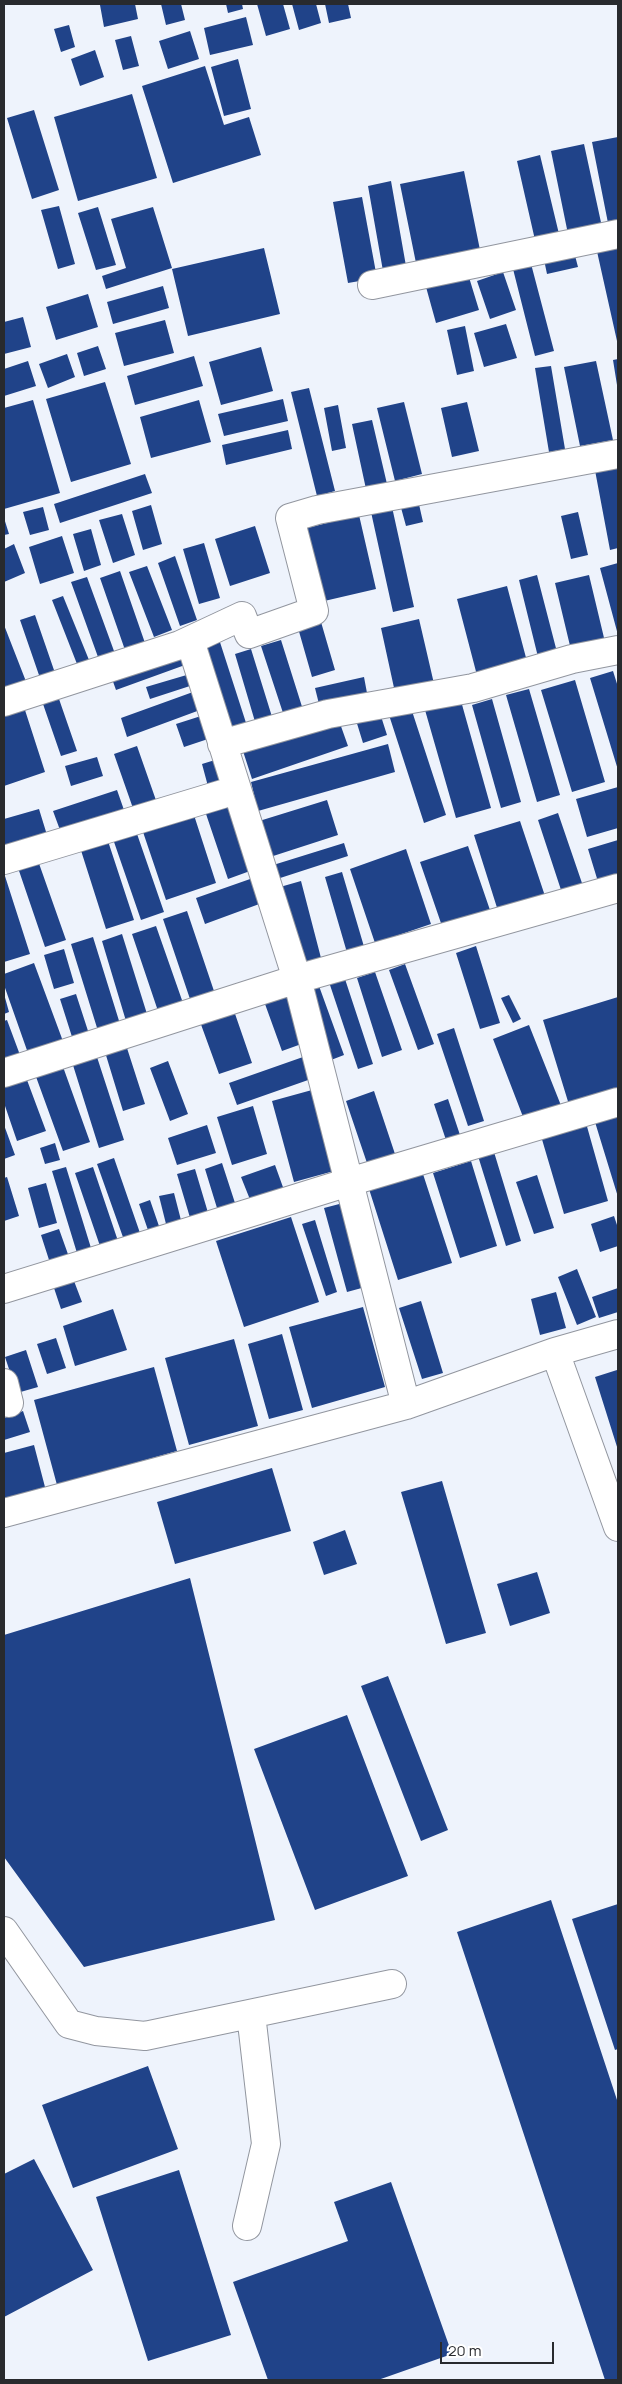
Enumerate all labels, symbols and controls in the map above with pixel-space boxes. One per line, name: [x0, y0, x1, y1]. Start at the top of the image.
scale bar: [442, 2332, 556, 2364]
text: 20 m: [448, 2340, 481, 2361]

